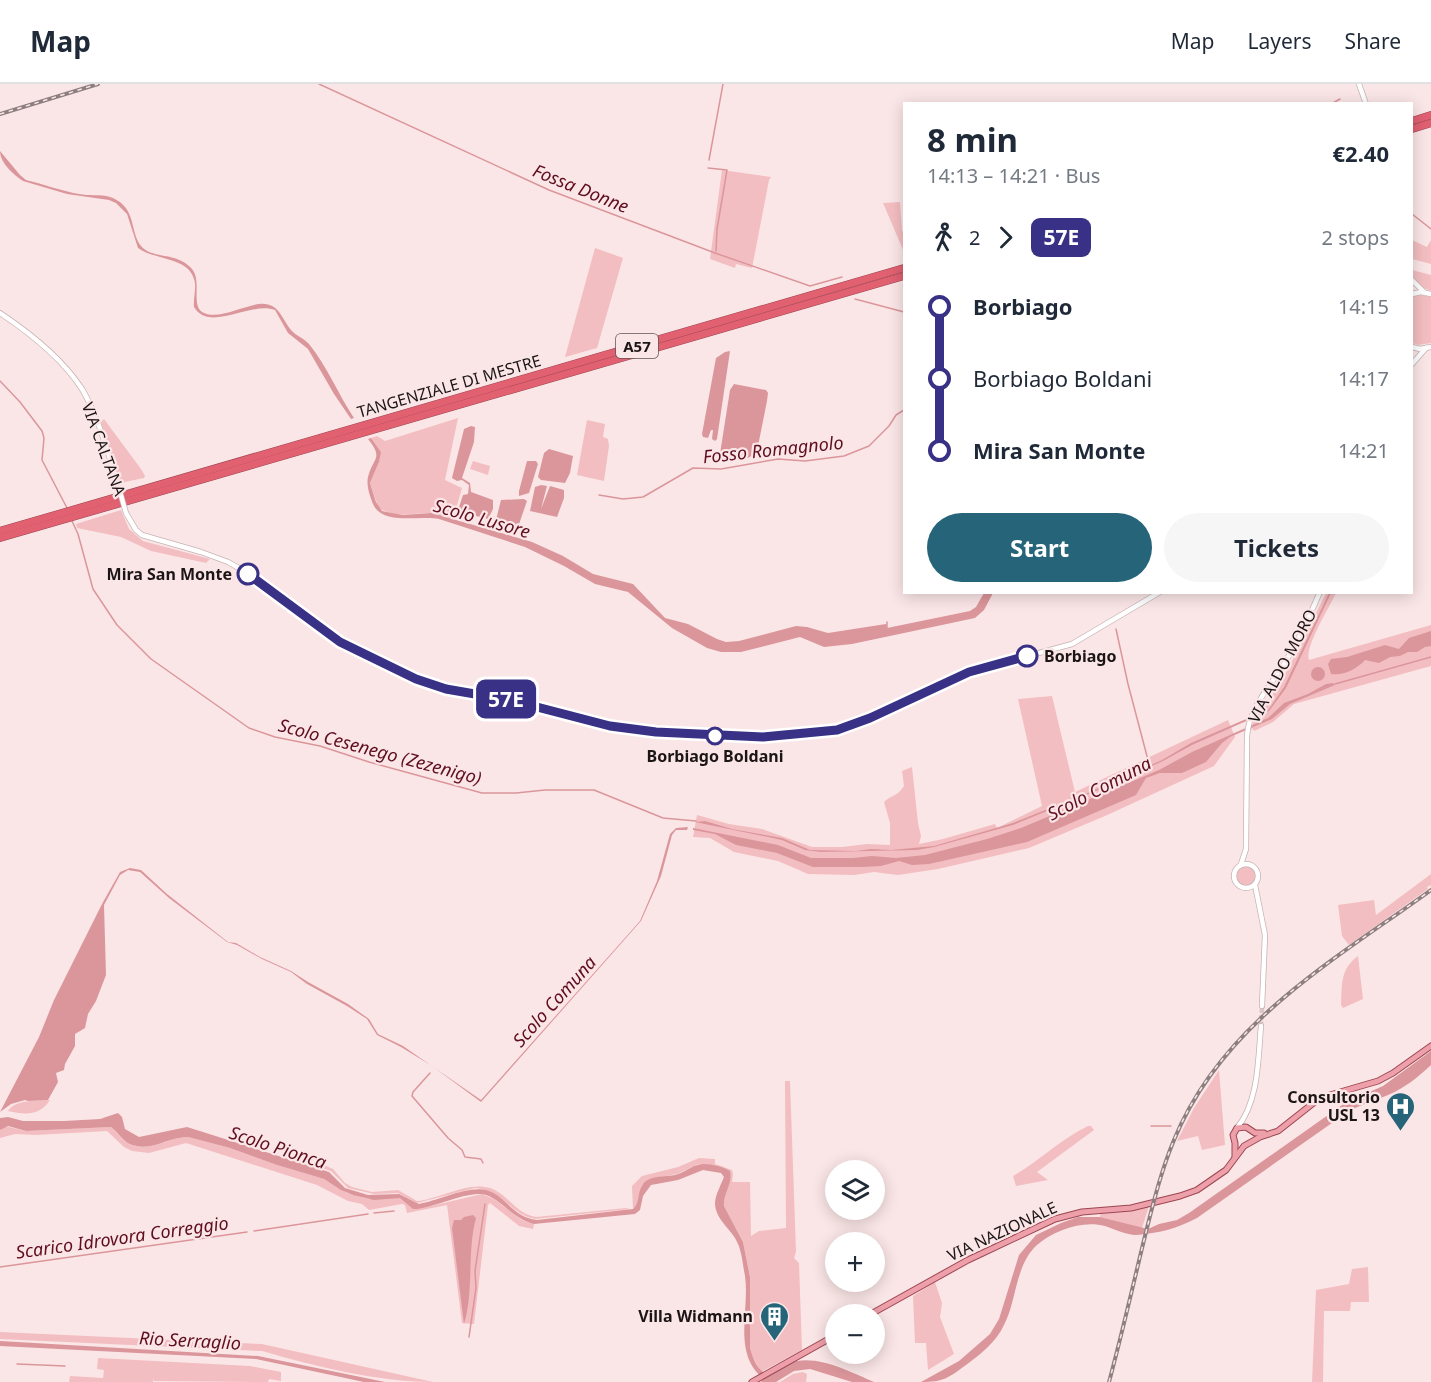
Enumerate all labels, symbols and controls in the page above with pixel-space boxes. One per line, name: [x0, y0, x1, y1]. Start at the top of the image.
text: Map: [30, 22, 91, 60]
text: Map: [1171, 27, 1215, 55]
text: Layers: [1248, 27, 1312, 55]
text: Share: [1345, 27, 1401, 55]
text: 8 min: [927, 117, 1018, 162]
text: €2.40: [1332, 138, 1389, 168]
water label: Fossa Donne: [530, 158, 632, 218]
text: 14:13 – 14:21 · Bus: [927, 162, 1100, 189]
icon: walk: [927, 221, 960, 254]
icon: forward: [989, 221, 1022, 254]
text: 57E: [1043, 223, 1079, 251]
text: 2: [969, 224, 980, 251]
text: 2 stops: [1322, 224, 1389, 251]
text: Borbiago: [973, 291, 1073, 321]
text: 14:15: [1338, 293, 1389, 320]
road number: A57: [616, 334, 658, 358]
street label: TANGENZIALE DI MESTRE: [354, 349, 544, 423]
text: Borbiago Boldani: [973, 363, 1152, 393]
text: 14:17: [1338, 365, 1389, 392]
street label: VIA CALTANA: [77, 399, 131, 500]
water label: Fosso Romagnolo: [701, 430, 845, 468]
text: Mira San Monte: [973, 435, 1145, 465]
text: 14:21: [1338, 437, 1389, 464]
water label: Scolo Lusore: [431, 493, 533, 543]
button: Start: [927, 513, 1152, 582]
button: Tickets: [1164, 513, 1389, 582]
place label: Mira San Monte: [107, 563, 232, 585]
marker: Mira San Monte: [237, 563, 259, 585]
street label: VIA ALDO MORO: [1243, 605, 1321, 727]
marker: Borbiago: [1016, 645, 1038, 667]
place label: Borbiago: [1044, 645, 1116, 667]
line badge: 57E: [472, 680, 540, 718]
text: 57E: [488, 685, 524, 713]
water label: Scolo Cesenego (Zezenigo): [276, 712, 484, 790]
marker: Borbiago Boldani: [706, 727, 724, 745]
place label: Borbiago Boldani: [647, 745, 783, 767]
water label: Scolo Comuna: [1043, 751, 1155, 825]
water label: Scolo Comuna: [507, 950, 601, 1052]
place label: Consultorio USL 13: [1287, 1086, 1380, 1126]
hospital icon: Consultorio USL 13: [1385, 1090, 1417, 1132]
water label: Scolo Pionca: [226, 1120, 330, 1174]
map controls: [825, 1160, 885, 1364]
button: layers: [825, 1160, 885, 1220]
street label: VIA NAZIONALE: [944, 1196, 1060, 1266]
water label: Scarico Idrovora Correggio: [14, 1210, 230, 1264]
button: +: [825, 1232, 885, 1292]
building icon: Villa Widmann: [758, 1300, 790, 1342]
button: −: [825, 1304, 885, 1364]
place label: Villa Widmann: [638, 1305, 753, 1327]
water label: Rio Serraglio: [138, 1325, 242, 1355]

